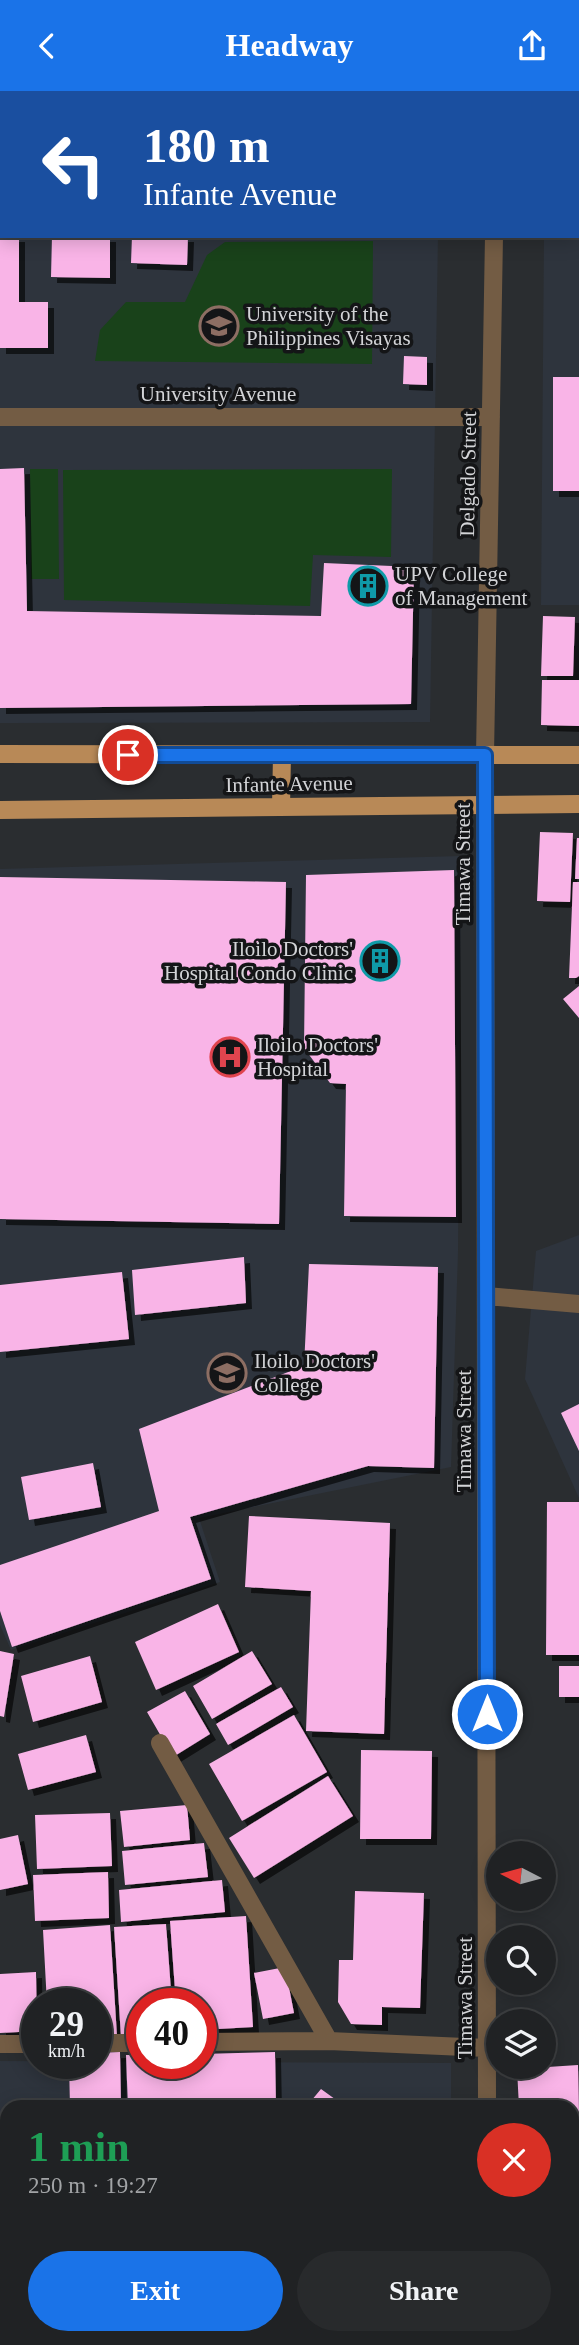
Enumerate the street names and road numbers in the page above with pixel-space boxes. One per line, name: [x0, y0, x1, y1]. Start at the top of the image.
street label: University Avenue: [140, 382, 296, 406]
street label: Delgado Street: [455, 411, 481, 537]
street label: Infante Avenue: [225, 771, 353, 797]
street label: Timawa Street: [451, 803, 475, 925]
street label: Timawa Street: [452, 1370, 476, 1492]
street label: Timawa Street: [453, 1937, 477, 2059]

